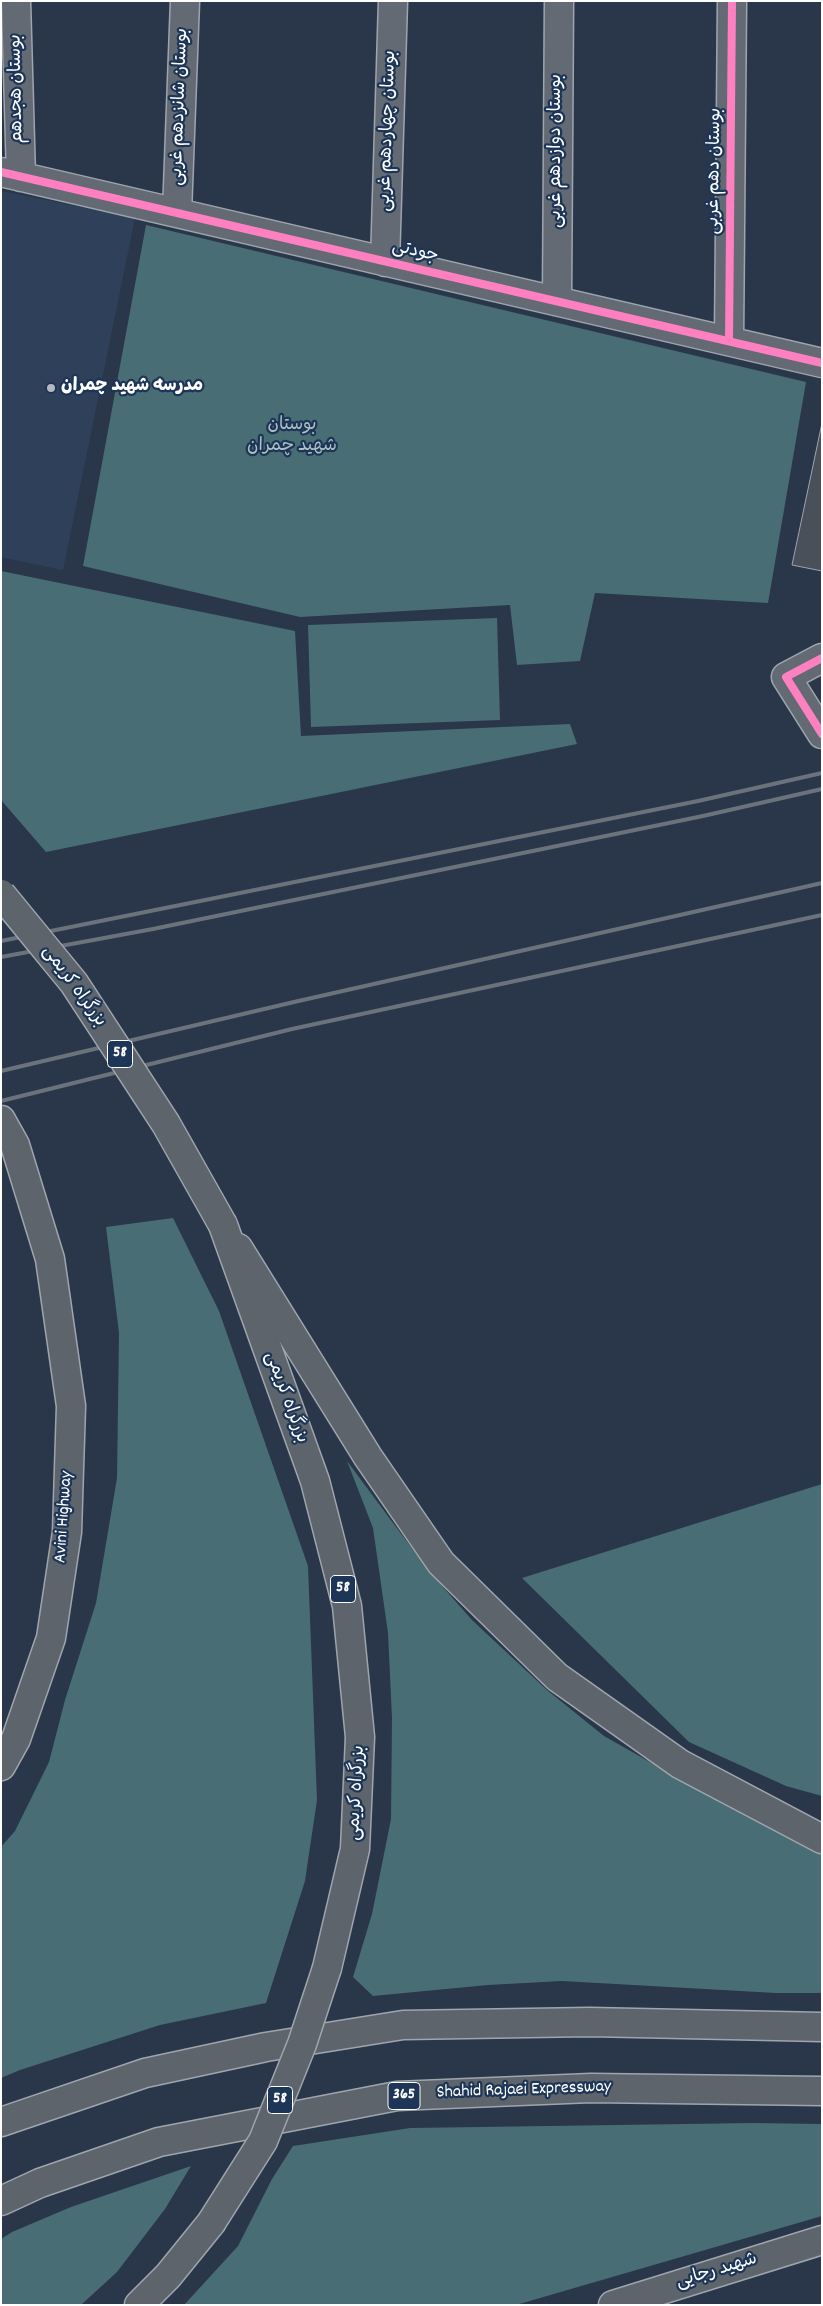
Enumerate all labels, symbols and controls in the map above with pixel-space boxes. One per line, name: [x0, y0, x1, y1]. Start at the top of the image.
street label: بوستان شانزدهم غربی: [167, 28, 195, 186]
street label: بوستان هجدهم: [6, 34, 30, 144]
street label: بوستان چهاردهم غربی: [375, 50, 403, 212]
street label: بوستان دوازدهم غربی: [547, 74, 569, 228]
street label: بوستان دهم غربی: [704, 107, 728, 235]
street label: جودتی: [390, 237, 440, 269]
place label: مدرسه شهید چمران: [61, 377, 203, 399]
marker: مدرسه شهید چمران: [45, 382, 57, 394]
park label: بوستان شهید چمران: [247, 416, 337, 458]
street label: بزرگراه کریمی: [36, 942, 110, 1032]
road number: 58: [108, 1040, 132, 1068]
street label: بزرگراه کریمی: [259, 1349, 311, 1447]
street label: Avini Highway: [51, 1470, 79, 1564]
road number: 58: [330, 1576, 356, 1602]
street label: بزرگراه کریمی: [345, 1745, 371, 1841]
street label: Shahid Rajaei Expressway: [436, 2077, 612, 2105]
road number: 365: [388, 2082, 420, 2110]
road number: 58: [268, 2086, 292, 2114]
street label: شهید رجایی: [674, 2249, 760, 2295]

